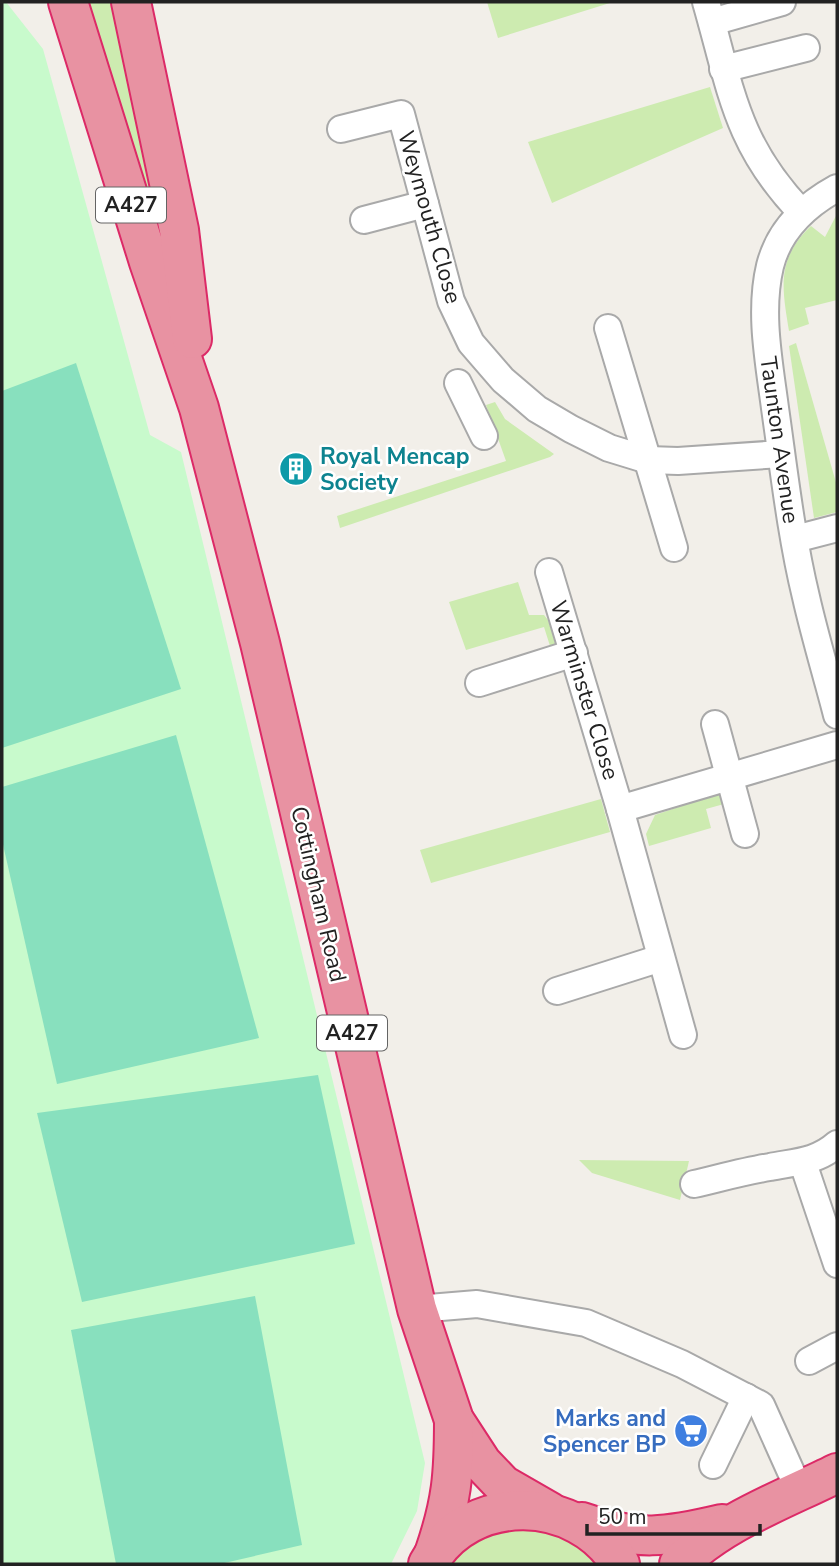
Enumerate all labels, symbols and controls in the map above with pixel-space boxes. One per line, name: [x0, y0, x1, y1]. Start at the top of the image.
street label: Weymouth Close: [390, 127, 469, 307]
road number: A427: [96, 188, 166, 222]
street label: Taunton Avenue: [752, 355, 807, 526]
place label: Royal Mencap Society: [320, 441, 470, 498]
building icon: Royal Mencap Society: [277, 450, 315, 488]
street label: Warminster Close: [543, 597, 627, 784]
street label: Cottingham Road: [283, 803, 354, 985]
road number: A427: [317, 1016, 387, 1050]
place label: Marks and Spencer BP: [543, 1403, 666, 1460]
supermarket icon: Marks and Spencer BP: [672, 1412, 710, 1450]
scale bar: [587, 1492, 760, 1536]
text: 50 m: [598, 1503, 647, 1531]

